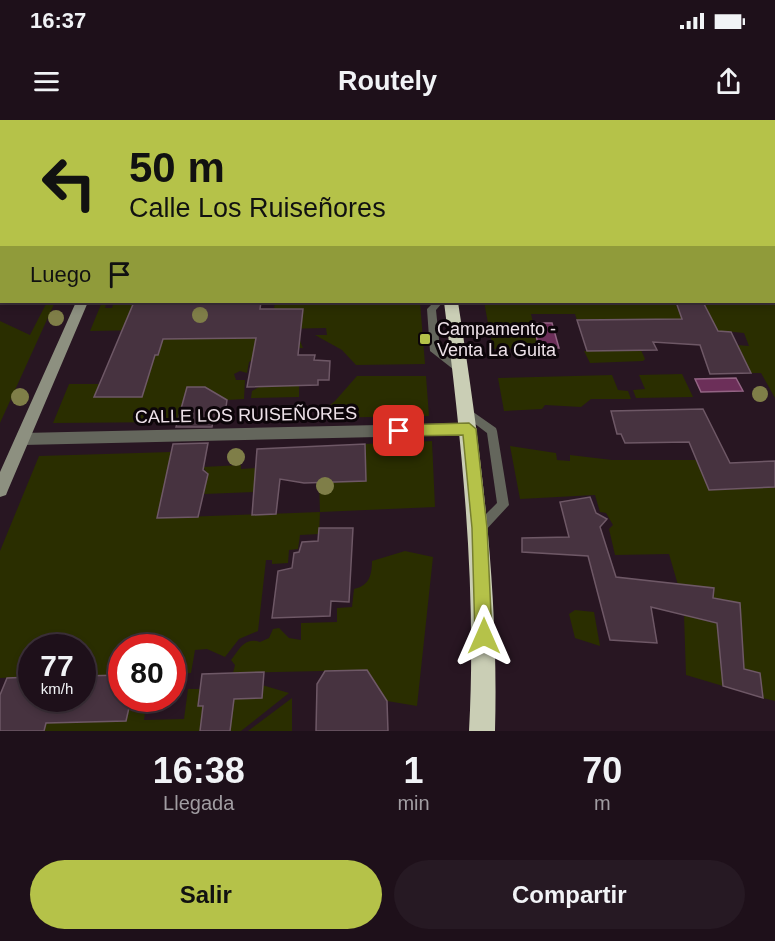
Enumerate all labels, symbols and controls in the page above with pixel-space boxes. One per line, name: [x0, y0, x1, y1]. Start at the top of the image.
text: 16:37: [30, 8, 86, 33]
icon: menu: [30, 65, 63, 98]
icon: share: [712, 65, 745, 98]
text: Routely: [338, 66, 437, 96]
icon: left: [30, 144, 108, 222]
text: 50 m: [129, 144, 225, 191]
text: Calle Los Ruiseñores: [129, 193, 386, 223]
icon: arrive: [103, 258, 136, 291]
text: Luego: [30, 262, 91, 287]
place label: Campamento - Venta La Guita: [437, 319, 557, 360]
marker: Campamento - Venta La Guita: [418, 332, 432, 346]
street label: CALLE LOS RUISEÑORES: [135, 402, 357, 427]
pin: [373, 405, 424, 456]
icon: arrive: [382, 414, 415, 447]
position arrow: [452, 604, 516, 668]
speed limit sign: 80: [108, 634, 186, 712]
text: 77: [40, 649, 74, 682]
text: km/h: [41, 680, 73, 697]
text: 16:38: [153, 750, 245, 791]
text: 1: [403, 750, 424, 791]
text: 70: [582, 750, 622, 791]
text: Llegada: [163, 792, 234, 814]
text: min: [397, 792, 430, 814]
text: m: [594, 792, 611, 814]
button: Salir: [30, 860, 382, 929]
button: Compartir: [394, 860, 745, 929]

